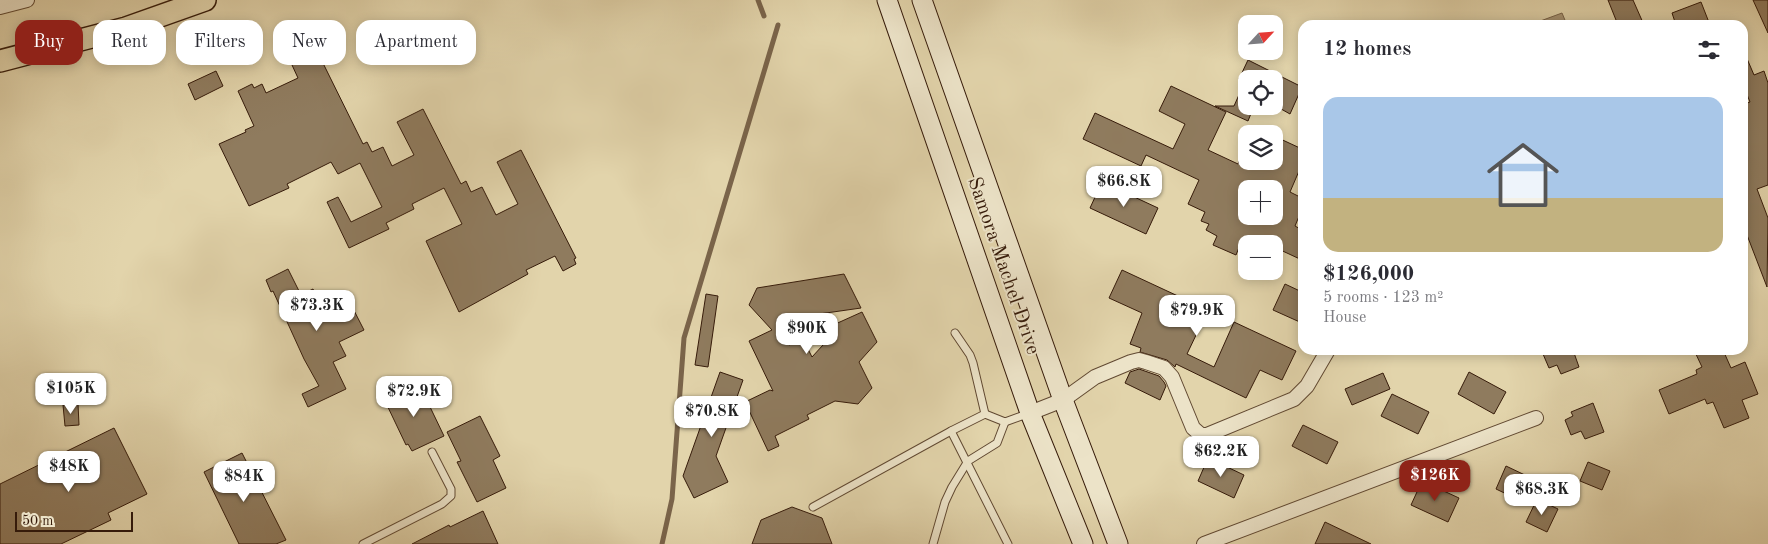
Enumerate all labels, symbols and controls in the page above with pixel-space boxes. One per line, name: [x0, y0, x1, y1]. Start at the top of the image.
north arrow: [1238, 15, 1282, 60]
map controls: [1238, 15, 1283, 280]
chip: Buy: [15, 20, 83, 65]
chip: Rent: [93, 20, 166, 65]
chip: Filters: [176, 20, 263, 65]
chip: New: [273, 20, 346, 65]
chip: Apartment: [356, 20, 476, 65]
icon: filters: [1695, 36, 1723, 64]
text: 12 homes: [1323, 39, 1411, 60]
button: locate: [1238, 70, 1283, 115]
button: layers: [1238, 125, 1283, 170]
icon: home: [1478, 130, 1568, 220]
pin: $66.8K: [1083, 166, 1165, 208]
text: $66.8K: [1097, 174, 1151, 190]
street label: Samora Machel Drive: [963, 175, 1043, 357]
button: +: [1238, 180, 1283, 225]
button: −: [1238, 235, 1283, 280]
text: $126,000: [1323, 264, 1414, 285]
pin: $73.3K: [276, 290, 358, 332]
text: 5 rooms · 123 m²: [1323, 290, 1443, 306]
pin: $79.9K: [1156, 294, 1238, 337]
text: $73.3K: [290, 298, 344, 314]
text: $79.9K: [1170, 303, 1224, 319]
text: House: [1323, 310, 1366, 326]
pin: $90K: [777, 312, 837, 355]
text: $90K: [787, 321, 827, 337]
pin: $105K: [36, 372, 106, 415]
pin: $72.9K: [373, 376, 455, 418]
text: $105K: [46, 381, 96, 397]
text: $72.9K: [387, 384, 441, 400]
pin: $70.8K: [671, 396, 753, 438]
text: $70.8K: [685, 404, 739, 420]
pin: $62.2K: [1180, 436, 1262, 478]
text: $62.2K: [1194, 444, 1248, 460]
pin: $48K: [39, 450, 99, 493]
text: $48K: [49, 459, 89, 475]
pin: $84K: [214, 460, 274, 503]
pin: $126K: [1400, 460, 1470, 502]
text: $126K: [1410, 468, 1460, 484]
text: $84K: [224, 469, 264, 485]
pin: $68.3K: [1501, 474, 1583, 516]
text: $68.3K: [1515, 482, 1569, 498]
scale bar: [15, 509, 132, 532]
text: 50 m: [22, 514, 53, 528]

